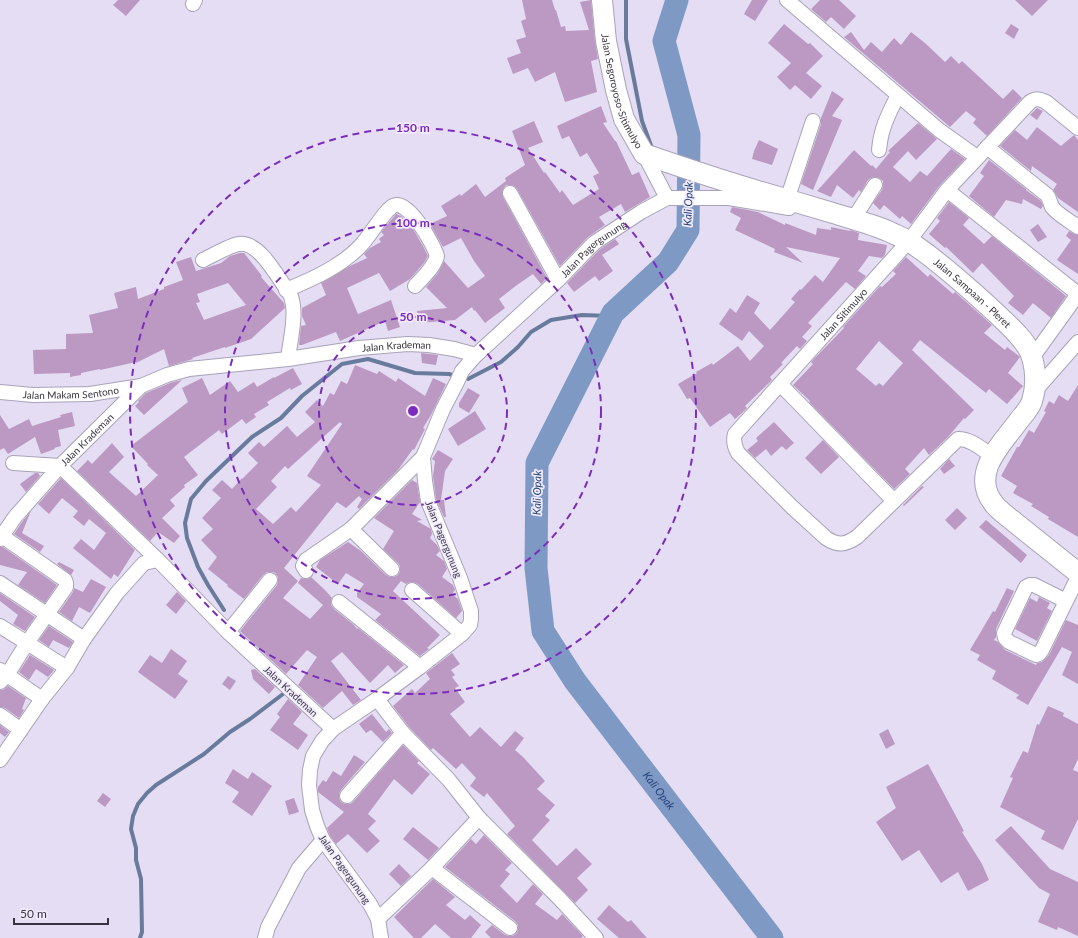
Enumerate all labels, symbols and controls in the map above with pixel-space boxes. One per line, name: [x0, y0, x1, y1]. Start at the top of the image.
street label: Jalan Segoroyoso-Sitimulyo: [599, 33, 646, 151]
text: 150 m: [396, 120, 430, 135]
water label: Kali Opak: [680, 181, 695, 226]
text: 100 m: [396, 215, 430, 230]
street label: Jalan Pagergunung: [558, 218, 628, 280]
street label: Jalan Sampaan - Pleret: [932, 256, 1014, 330]
street label: Jalan Sitimulyo: [817, 285, 870, 342]
text: 50 m: [400, 309, 426, 324]
street label: Jalan Krademan: [361, 338, 431, 354]
street label: Jalan Makam Sentono: [22, 384, 120, 401]
centre of rings: [406, 404, 420, 418]
street label: Jalan Krademan: [58, 411, 116, 468]
water label: Kali Opak: [530, 470, 543, 515]
street label: Jalan Pagergunung: [423, 499, 465, 579]
street label: Jalan Krademan: [262, 663, 320, 719]
water label: Kali Opak: [641, 769, 679, 813]
street label: Jalan Pagergunung: [317, 832, 373, 906]
scale bar: [14, 900, 108, 926]
text: 50 m: [20, 906, 47, 921]

